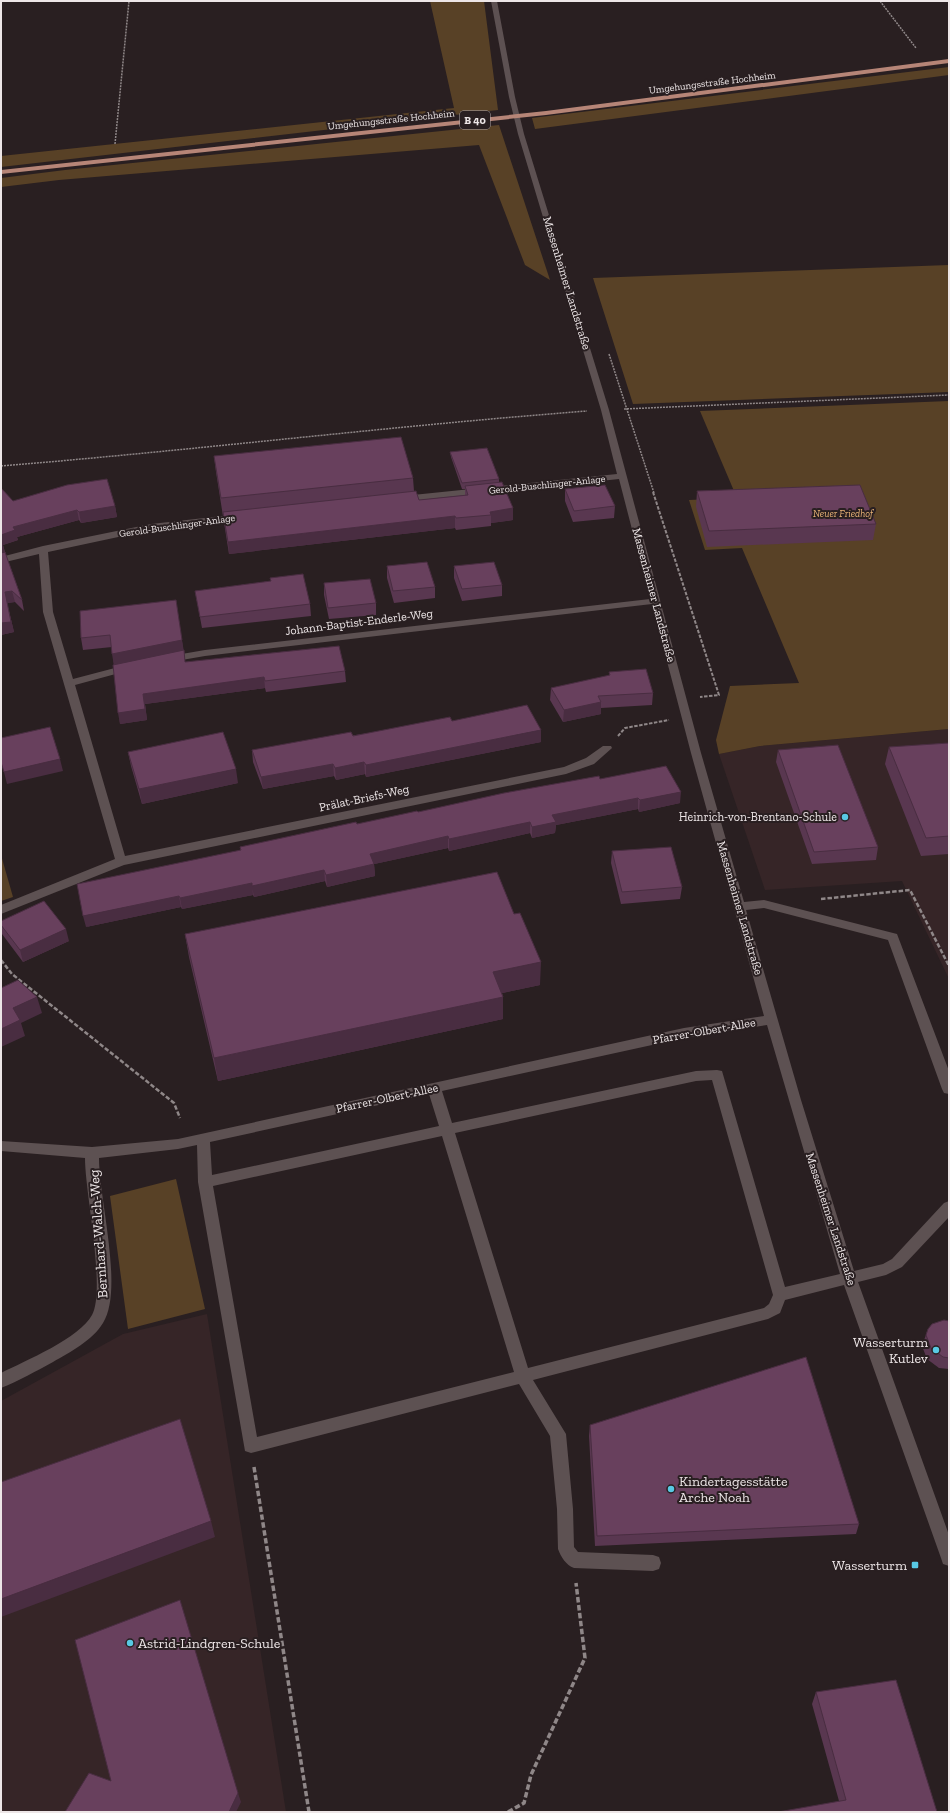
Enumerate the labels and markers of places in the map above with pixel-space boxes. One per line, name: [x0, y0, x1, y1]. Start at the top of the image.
place label: Heinrich-von-Brentano-Schule: [679, 810, 837, 824]
marker: Heinrich-von-Brentano-Schule: [840, 812, 850, 822]
place label: Wasserturm Kutlev: [853, 1334, 928, 1367]
marker: Wasserturm Kutlev: [931, 1345, 941, 1355]
place label: Kindertagesstätte Arche Noah: [679, 1473, 788, 1506]
marker: Kindertagesstätte Arche Noah: [666, 1484, 676, 1494]
place label: Wasserturm: [832, 1557, 907, 1574]
marker: Wasserturm: [910, 1560, 920, 1570]
place label: Astrid-Lindgren-Schule: [138, 1635, 281, 1652]
marker: Astrid-Lindgren-Schule: [125, 1638, 135, 1648]

